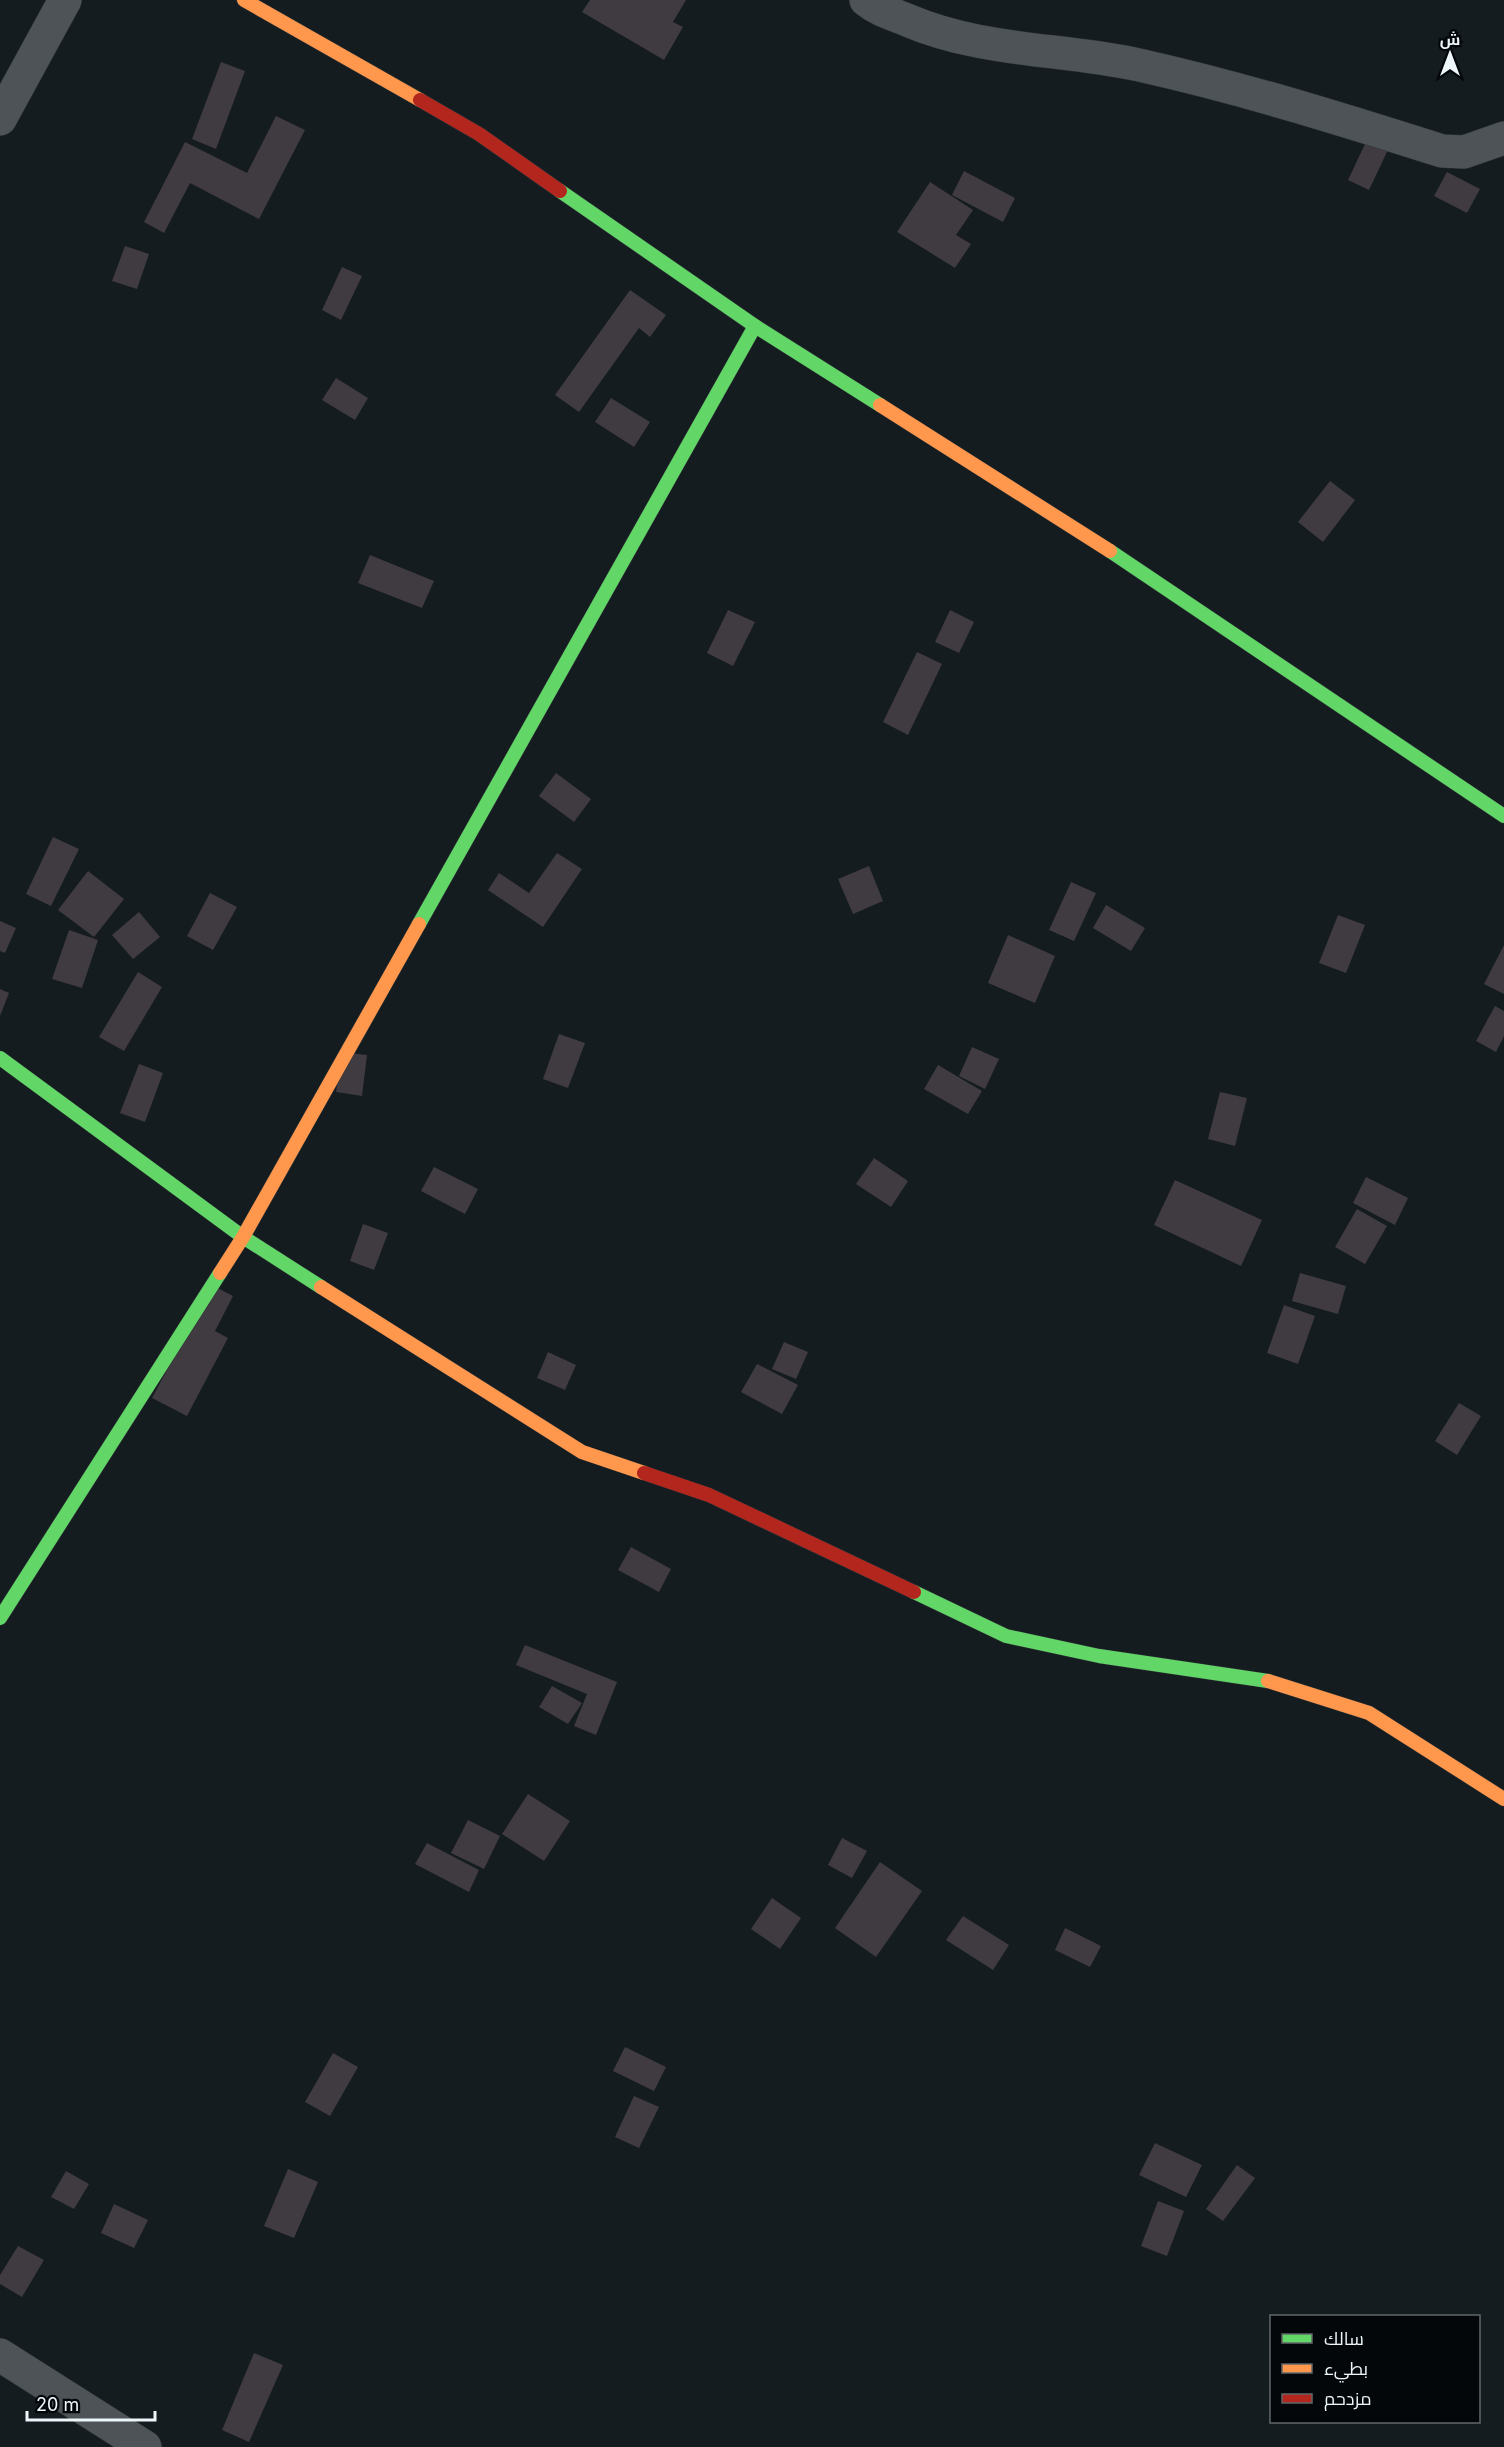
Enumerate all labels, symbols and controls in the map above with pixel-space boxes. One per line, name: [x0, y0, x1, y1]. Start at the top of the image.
north arrow: [1420, 24, 1480, 84]
text: ش: [1440, 29, 1460, 49]
legend: [1270, 2315, 1480, 2423]
text: سالك: [1324, 2328, 1364, 2349]
text: بطيء: [1324, 2358, 1368, 2383]
scale bar: [27, 2384, 154, 2422]
text: مزدحم: [1324, 2388, 1372, 2411]
text: 20 m: [36, 2394, 79, 2415]

